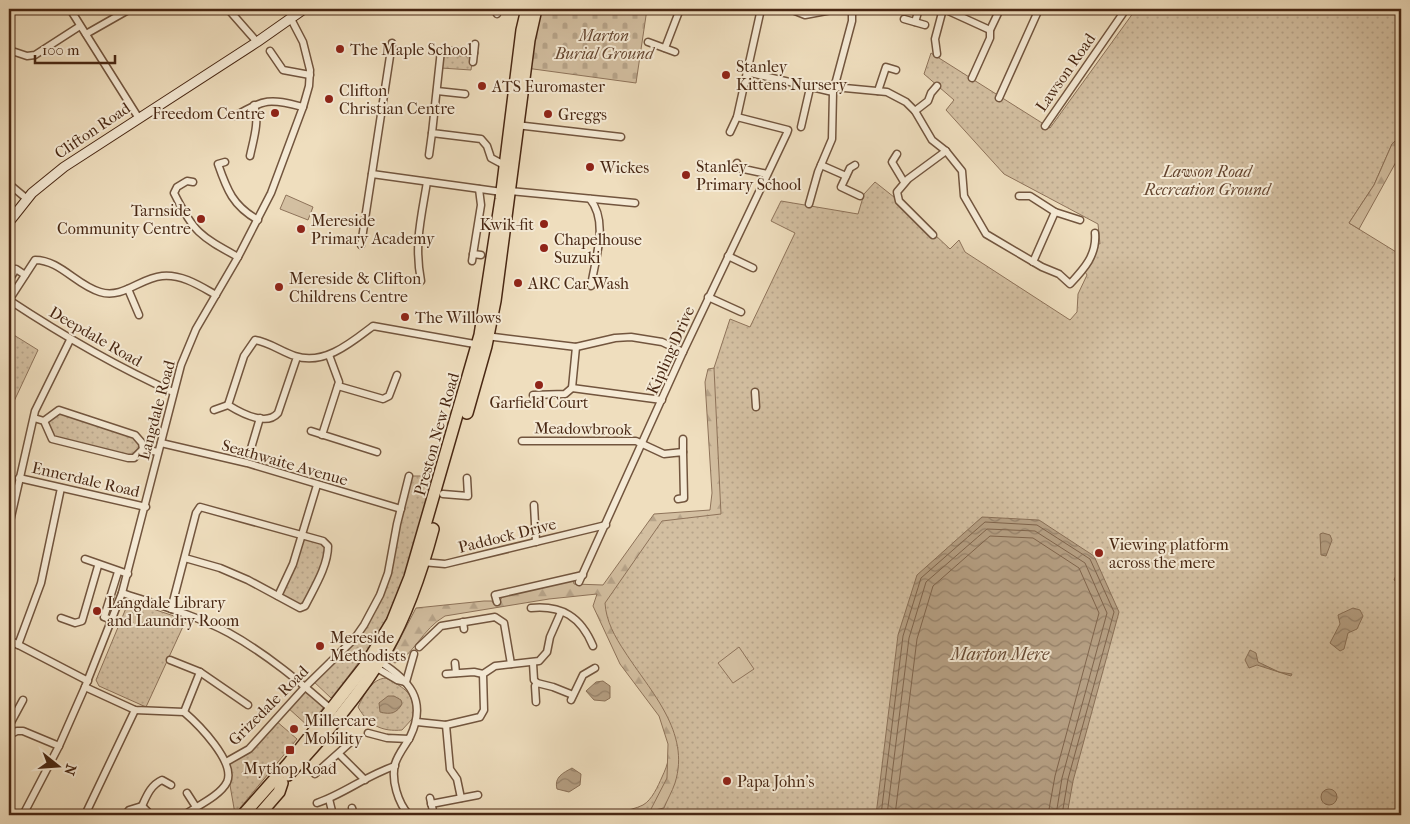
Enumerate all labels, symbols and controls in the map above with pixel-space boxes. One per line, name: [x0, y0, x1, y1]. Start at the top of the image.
park label: Marton Burial Ground: [554, 26, 655, 63]
street label: Lawson Road: [1032, 29, 1099, 115]
scale bar: [35, 32, 115, 64]
place label: The Maple School: [350, 40, 473, 59]
text: 100 m: [42, 41, 80, 59]
marker: The Maple School: [334, 43, 346, 55]
place label: Stanley Kittens Nursery: [736, 57, 848, 94]
marker: Stanley Kittens Nursery: [720, 69, 732, 81]
place label: ATS Euromaster: [491, 77, 605, 96]
marker: ATS Euromaster: [476, 80, 488, 92]
place label: Clifton Christian Centre: [339, 81, 455, 118]
marker: Clifton Christian Centre: [323, 93, 335, 105]
street label: Clifton Road: [51, 98, 134, 163]
place label: Freedom Centre: [152, 104, 265, 123]
place label: Greggs: [558, 105, 607, 124]
marker: Freedom Centre: [269, 107, 281, 119]
marker: Greggs: [542, 108, 554, 120]
place label: Stanley Primary School: [696, 157, 802, 194]
place label: Wickes: [599, 158, 649, 177]
marker: Wickes: [584, 161, 596, 173]
park label: Lawson Road Recreation Ground: [1143, 162, 1272, 199]
marker: Stanley Primary School: [680, 169, 692, 181]
place label: Tarnside Community Centre: [57, 201, 191, 238]
place label: Mereside Primary Academy: [311, 211, 435, 248]
marker: Tarnside Community Centre: [195, 213, 207, 225]
place label: Kwik-fit: [480, 215, 534, 234]
marker: Kwik-fit: [538, 218, 550, 230]
marker: Mereside Primary Academy: [295, 223, 307, 235]
place label: Chapelhouse Suzuki: [554, 230, 642, 267]
marker: Chapelhouse Suzuki: [538, 242, 550, 254]
place label: Mereside & Clifton Childrens Centre: [289, 269, 422, 306]
place label: ARC Car Wash: [527, 274, 629, 293]
marker: ARC Car Wash: [512, 277, 524, 289]
marker: Mereside & Clifton Childrens Centre: [273, 281, 285, 293]
street label: Deepdale Road: [46, 302, 146, 371]
street label: Kipling Drive: [643, 303, 698, 397]
place label: The Willows: [415, 308, 501, 327]
marker: The Willows: [399, 311, 411, 323]
street label: Langdale Road: [134, 358, 179, 462]
street label: Preston New Road: [410, 370, 463, 498]
marker: Garfield Court: [533, 379, 545, 391]
place label: Garfield Court: [489, 393, 589, 412]
street label: Meadowbrook: [534, 418, 633, 439]
street label: Seathwaite Avenue: [220, 435, 350, 490]
street label: Ennerdale Road: [30, 458, 142, 501]
street label: Paddock Drive: [456, 514, 558, 557]
place label: Viewing platform across the mere: [1108, 535, 1230, 572]
marker: Viewing platform across the mere: [1093, 547, 1105, 559]
place label: Langdale Library and Laundry Room: [107, 593, 240, 630]
marker: Langdale Library and Laundry Room: [91, 605, 103, 617]
place label: Mereside Methodists: [330, 628, 406, 665]
marker: Mereside Methodists: [314, 640, 326, 652]
water label: Marton Mere: [949, 644, 1050, 665]
street label: Grizedale Road: [224, 661, 312, 749]
place label: Millercare Mobility: [304, 711, 376, 748]
marker: Millercare Mobility: [288, 723, 300, 735]
north arrow: [32, 742, 82, 792]
marker: Mythop Road: [284, 744, 296, 756]
place label: Mythop Road: [243, 759, 337, 778]
text: N: [60, 762, 80, 778]
place label: Papa John's: [737, 772, 815, 791]
marker: Papa John's: [721, 775, 733, 787]

